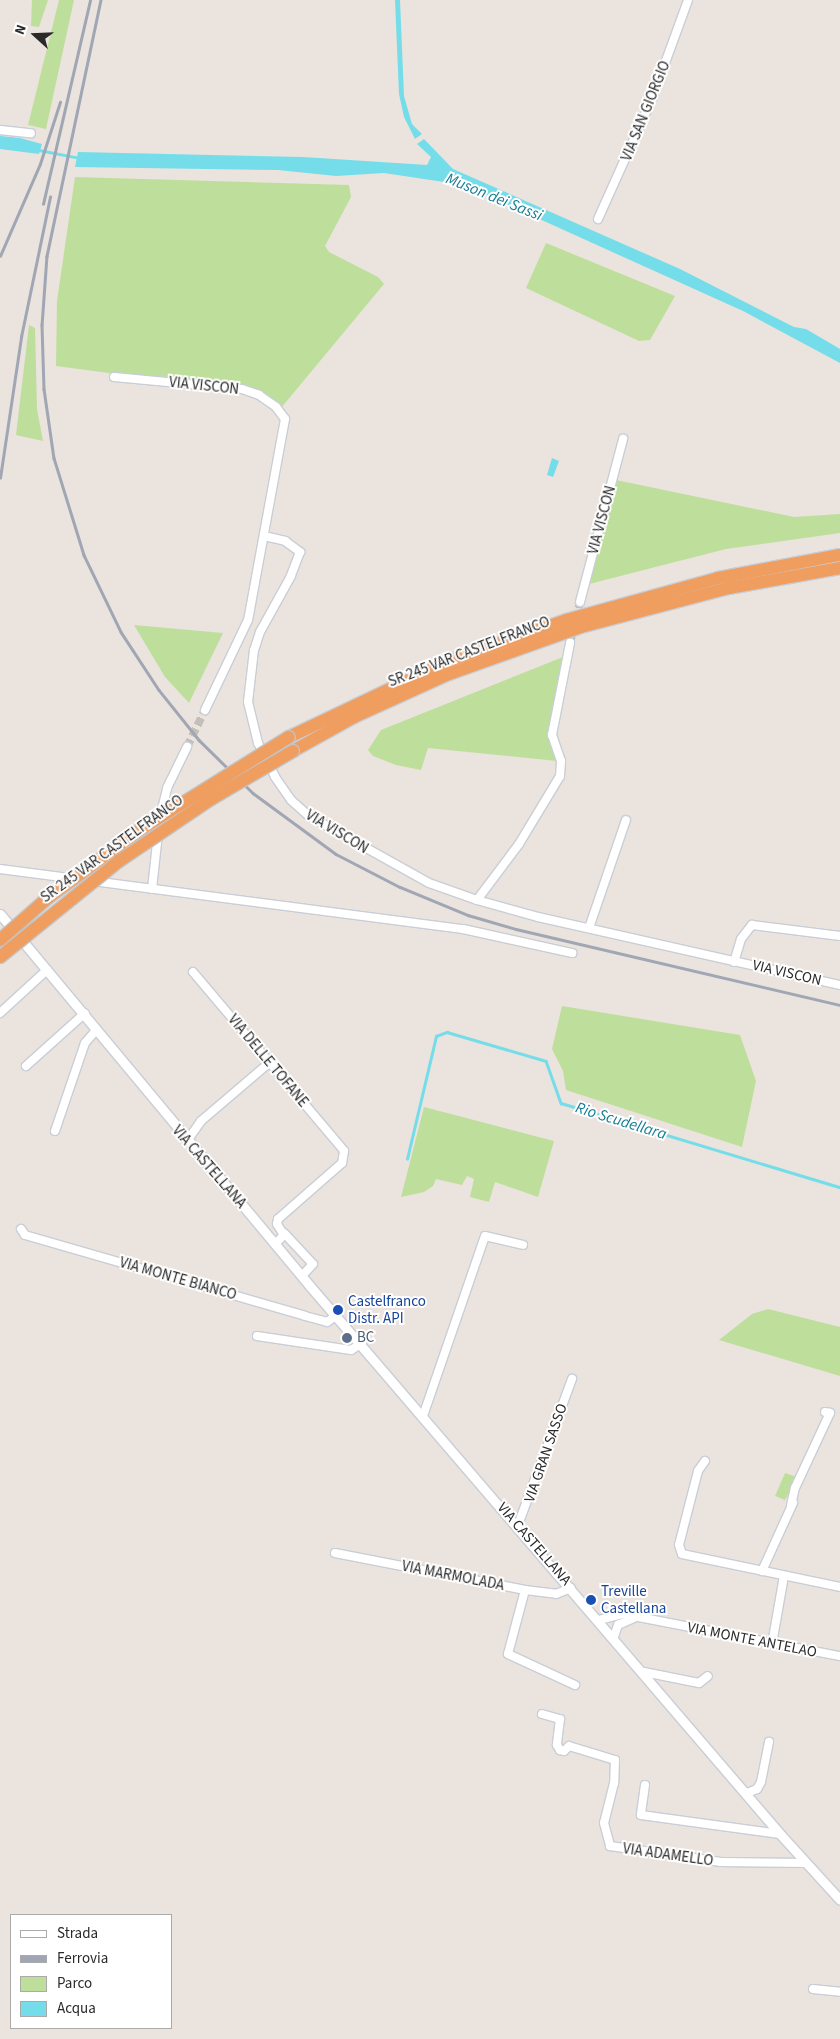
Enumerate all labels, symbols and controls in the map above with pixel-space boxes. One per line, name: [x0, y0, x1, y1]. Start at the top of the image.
north arrow: [10, 10, 60, 60]
text: N: [10, 22, 32, 38]
street label: VIA SAN GIORGIO: [618, 58, 674, 164]
water label: Muson dei Sassi: [443, 169, 545, 225]
street label: VIA VISCON: [168, 373, 240, 399]
street label: VIA VISCON: [584, 484, 620, 556]
street label: SR 245 VAR CASTELFRANCO: [386, 613, 552, 691]
street label: SR 245 VAR CASTELFRANCO: [37, 791, 187, 907]
street label: VIA VISCON: [302, 806, 372, 858]
street label: VIA VISCON: [751, 956, 823, 990]
street label: VIA DELLE TOFANE: [224, 1011, 312, 1111]
water label: Rio Scudellara: [573, 1098, 669, 1144]
street label: VIA CASTELLANA: [168, 1122, 250, 1212]
street label: VIA MONTE BIANCO: [117, 1254, 239, 1304]
place label: Castelfranco Distr. API: [348, 1292, 426, 1327]
marker: Castelfranco Distr. API: [332, 1304, 344, 1316]
place label: BC: [357, 1329, 374, 1347]
marker: BC: [341, 1332, 353, 1344]
street label: VIA GRAN SASSO: [521, 1401, 571, 1505]
street label: VIA CASTELLANA: [493, 1499, 575, 1589]
street label: VIA MARMOLADA: [400, 1557, 506, 1595]
place label: Treville Castellana: [601, 1582, 666, 1617]
marker: Treville Castellana: [585, 1594, 597, 1606]
street label: VIA MONTE ANTELAO: [686, 1619, 818, 1661]
street label: VIA ADAMELLO: [622, 1840, 714, 1870]
legend: [10, 1914, 172, 2029]
text: Strada: [57, 1923, 98, 1944]
text: Ferrovia: [57, 1948, 108, 1969]
text: Parco: [57, 1973, 92, 1994]
text: Acqua: [57, 1998, 96, 2019]

